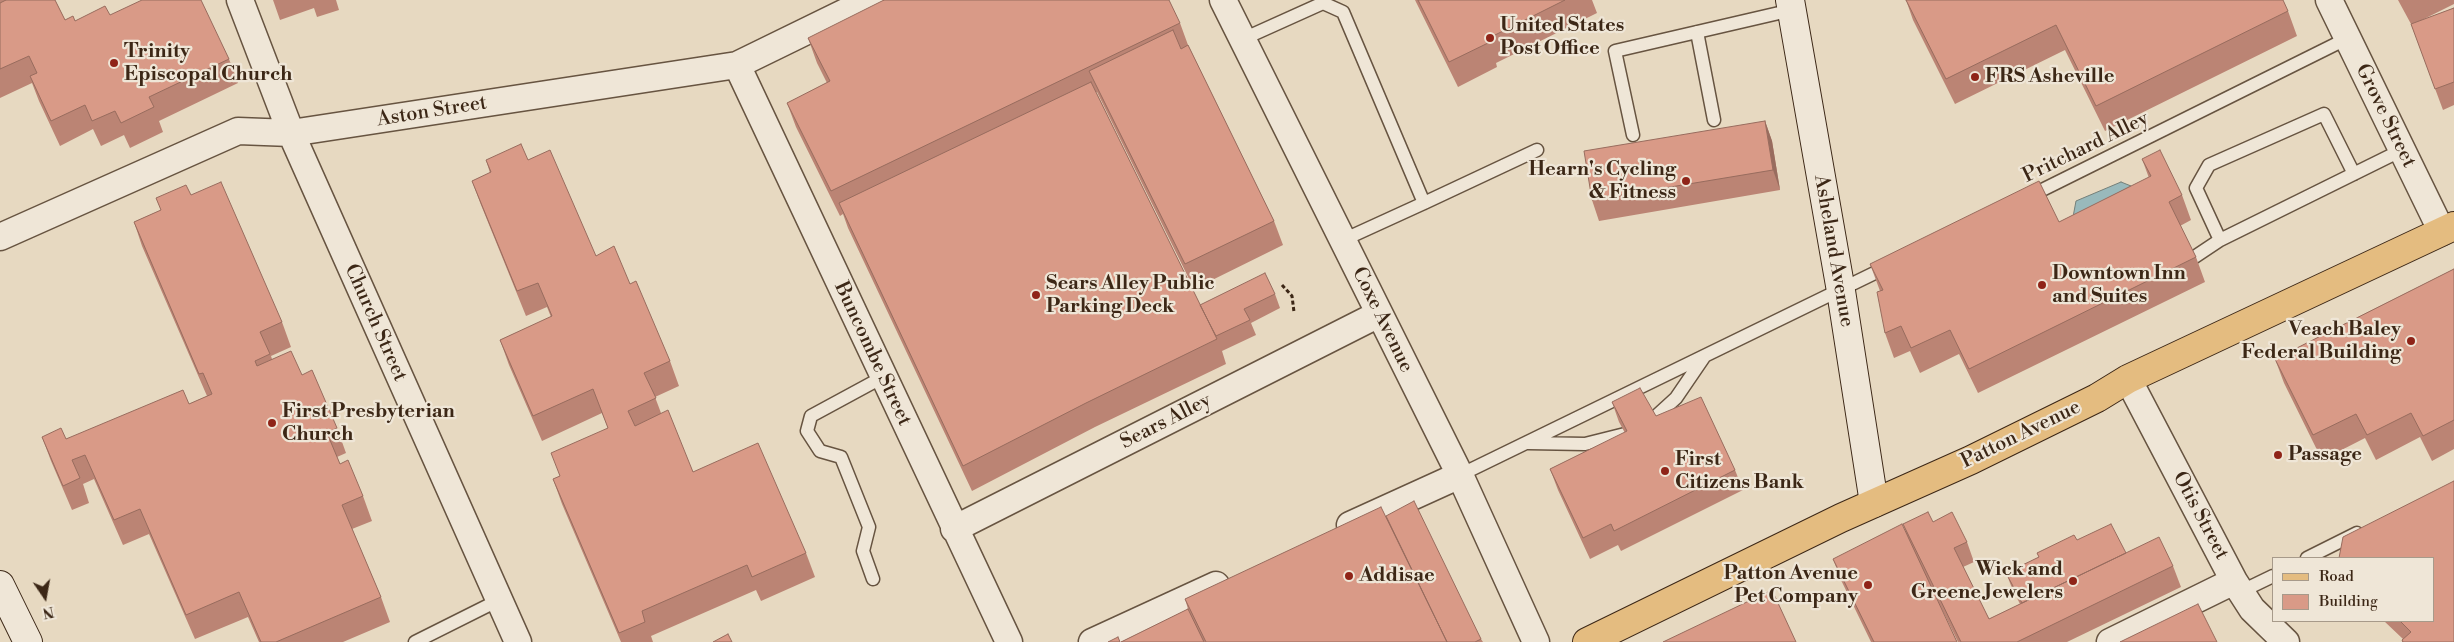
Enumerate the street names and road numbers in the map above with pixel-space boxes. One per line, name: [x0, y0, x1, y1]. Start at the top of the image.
street label: Grove Street: [2350, 60, 2420, 172]
street label: Aston Street: [375, 91, 489, 133]
street label: Pritchard Alley: [2019, 107, 2153, 189]
street label: Asheland Avenue: [1808, 173, 1858, 329]
street label: Church Street: [338, 261, 412, 385]
street label: Coxe Avenue: [1346, 263, 1418, 377]
street label: Buncombe Street: [828, 278, 916, 430]
street label: Sears Alley: [1117, 389, 1215, 455]
street label: Patton Avenue: [1957, 396, 2085, 474]
street label: Otis Street: [2167, 468, 2233, 564]

